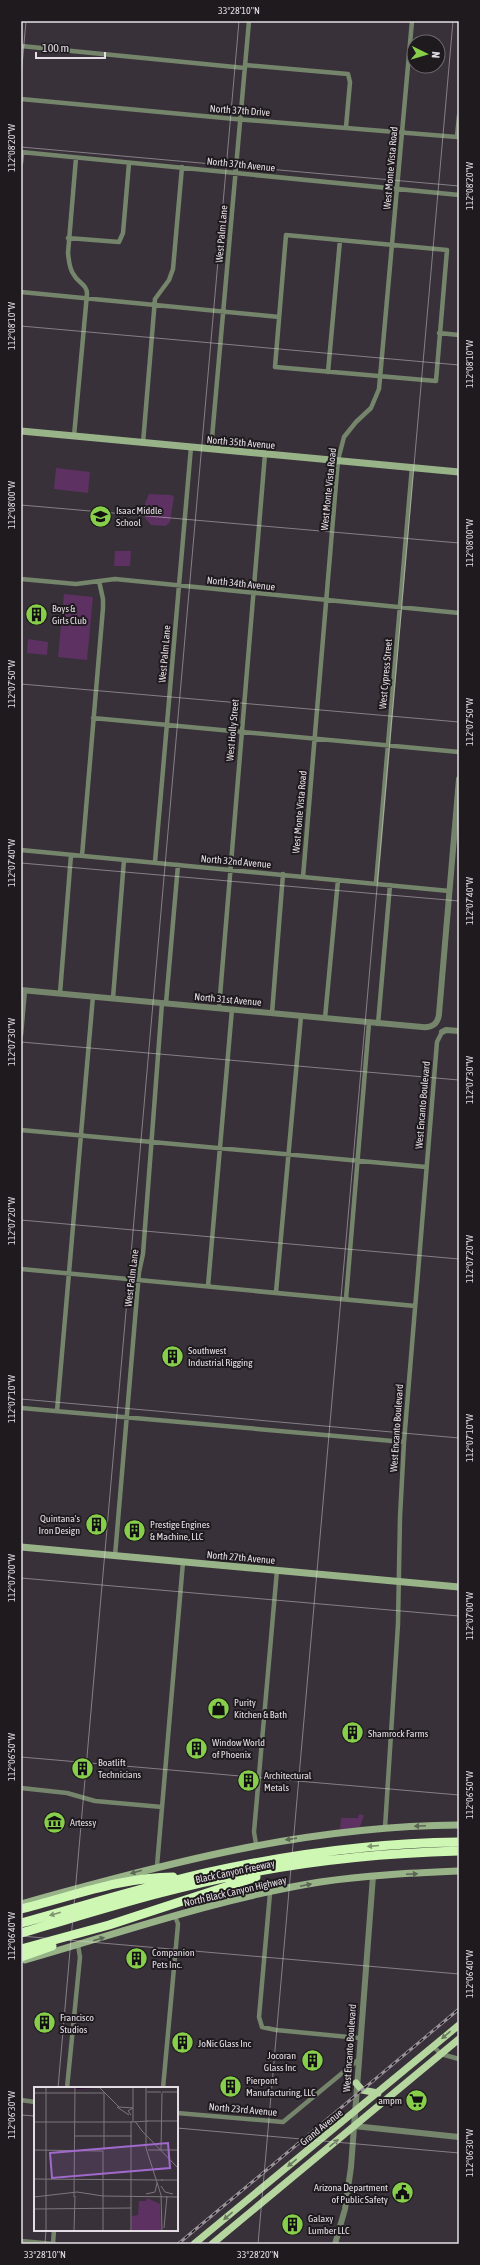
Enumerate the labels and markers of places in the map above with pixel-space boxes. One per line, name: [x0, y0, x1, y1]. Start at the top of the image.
school or university icon: Isaac Middle School: [88, 503, 114, 529]
place label: Isaac Middle School: [116, 505, 162, 528]
building icon: Boys & Girls Club: [24, 601, 50, 627]
place label: Boys & Girls Club: [52, 603, 87, 626]
building icon: Southwest Industrial Rigging: [160, 1343, 186, 1369]
place label: Southwest Industrial Rigging: [188, 1345, 253, 1368]
building icon: Quintana's Iron Design: [83, 1511, 109, 1537]
place label: Quintana's Iron Design: [38, 1513, 80, 1536]
building icon: Prestige Engines & Machine, LLC: [122, 1517, 148, 1543]
place label: Prestige Engines & Machine, LLC: [150, 1519, 210, 1542]
shop icon: Purity Kitchen & Bath: [205, 1695, 231, 1721]
place label: Purity Kitchen & Bath: [234, 1697, 287, 1720]
building icon: Shamrock Farms: [339, 1720, 365, 1746]
place label: Shamrock Farms: [368, 1728, 429, 1739]
building icon: Window World of Phoenix: [183, 1735, 209, 1761]
place label: Window World of Phoenix: [212, 1737, 265, 1760]
building icon: Boatlift Technicians: [70, 1755, 96, 1781]
place label: Boatlift Technicians: [98, 1757, 141, 1780]
building icon: Architectural Metals: [236, 1768, 262, 1794]
place label: Architectural Metals: [264, 1770, 312, 1793]
museum icon: Artessy: [42, 1809, 68, 1835]
place label: Artessy: [70, 1817, 96, 1828]
building icon: Companion Pets Inc.: [123, 1945, 149, 1971]
place label: Companion Pets Inc.: [152, 1947, 195, 1970]
building icon: Francisco Studios: [31, 2010, 57, 2036]
place label: Francisco Studios: [60, 2012, 94, 2035]
building icon: JoNic Glass Inc: [169, 2030, 195, 2056]
place label: JoNic Glass Inc: [198, 2038, 252, 2049]
building icon: Jocoran Glass Inc: [299, 2048, 325, 2074]
place label: Jocoran Glass Inc: [264, 2050, 296, 2073]
building icon: Pierpont Manufacturing, LLC: [218, 2073, 244, 2099]
place label: Pierpont Manufacturing, LLC: [246, 2075, 316, 2098]
supermarket icon: ampm: [404, 2087, 430, 2113]
place label: ampm: [378, 2095, 402, 2106]
public building icon: Arizona Department of Public Safety: [390, 2180, 416, 2206]
place label: Arizona Department of Public Safety: [314, 2182, 388, 2205]
building icon: Galaxy Lumber LLC: [279, 2211, 305, 2237]
place label: Galaxy Lumber LLC: [308, 2213, 350, 2236]

